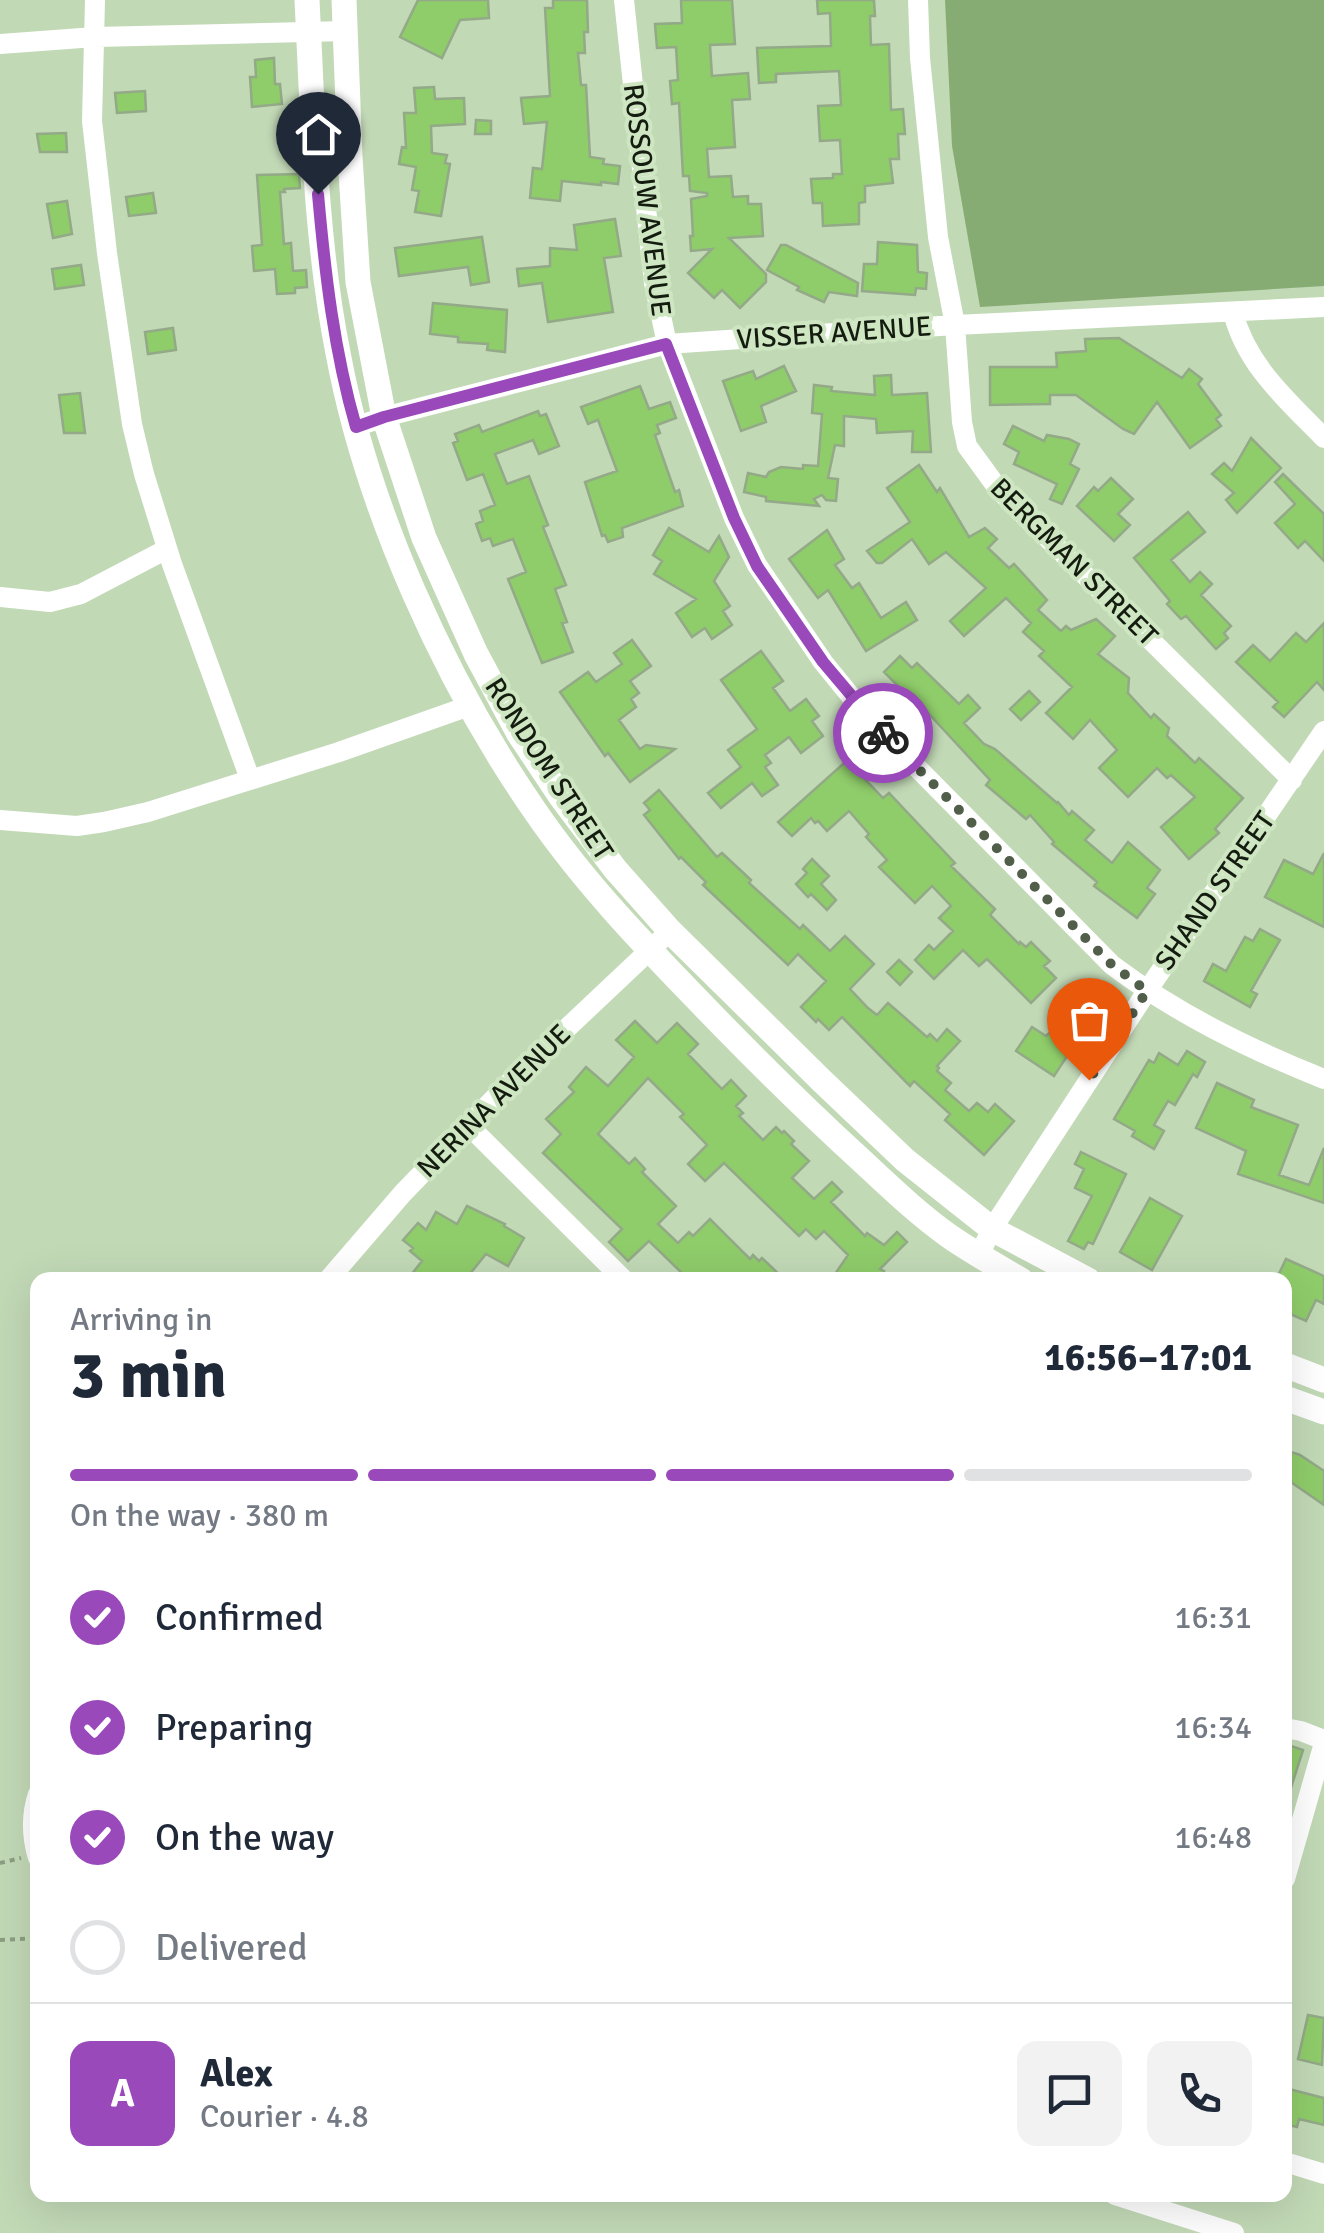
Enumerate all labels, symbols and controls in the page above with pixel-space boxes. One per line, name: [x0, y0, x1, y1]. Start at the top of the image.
street label: ROSSOUW AVENUE: [616, 82, 678, 318]
pin: [276, 92, 361, 195]
icon: home: [291, 107, 346, 162]
street label: VISSER AVENUE: [735, 309, 933, 357]
street label: BERGMAN STREET: [983, 471, 1165, 653]
street label: RONDOM STREET: [478, 672, 621, 867]
courier: [833, 683, 933, 783]
icon: bike: [856, 706, 911, 761]
street label: SHAND STREET: [1148, 805, 1282, 977]
pin: [1047, 978, 1132, 1081]
icon: bag: [1062, 993, 1117, 1048]
street label: NERINA AVENUE: [410, 1017, 578, 1185]
text: Arriving in: [70, 1300, 212, 1339]
text: 16:56–17:01: [1044, 1334, 1252, 1381]
text: 3 min: [70, 1336, 227, 1416]
text: On the way · 380 m: [70, 1496, 329, 1535]
icon: check: [70, 1590, 125, 1645]
text: Confirmed: [155, 1594, 324, 1641]
text: 16:31: [1174, 1598, 1252, 1637]
icon: check: [70, 1700, 125, 1755]
text: Preparing: [155, 1704, 313, 1751]
text: 16:34: [1174, 1708, 1252, 1747]
icon: check: [70, 1810, 125, 1865]
text: On the way: [155, 1814, 334, 1861]
text: 16:48: [1174, 1818, 1252, 1857]
text: Delivered: [155, 1924, 308, 1971]
button: chat: [1017, 2041, 1122, 2146]
button: phone: [1147, 2041, 1252, 2146]
text: Alex: [200, 2050, 273, 2097]
text: A: [110, 2070, 135, 2117]
text: Courier · 4.8: [200, 2097, 369, 2136]

